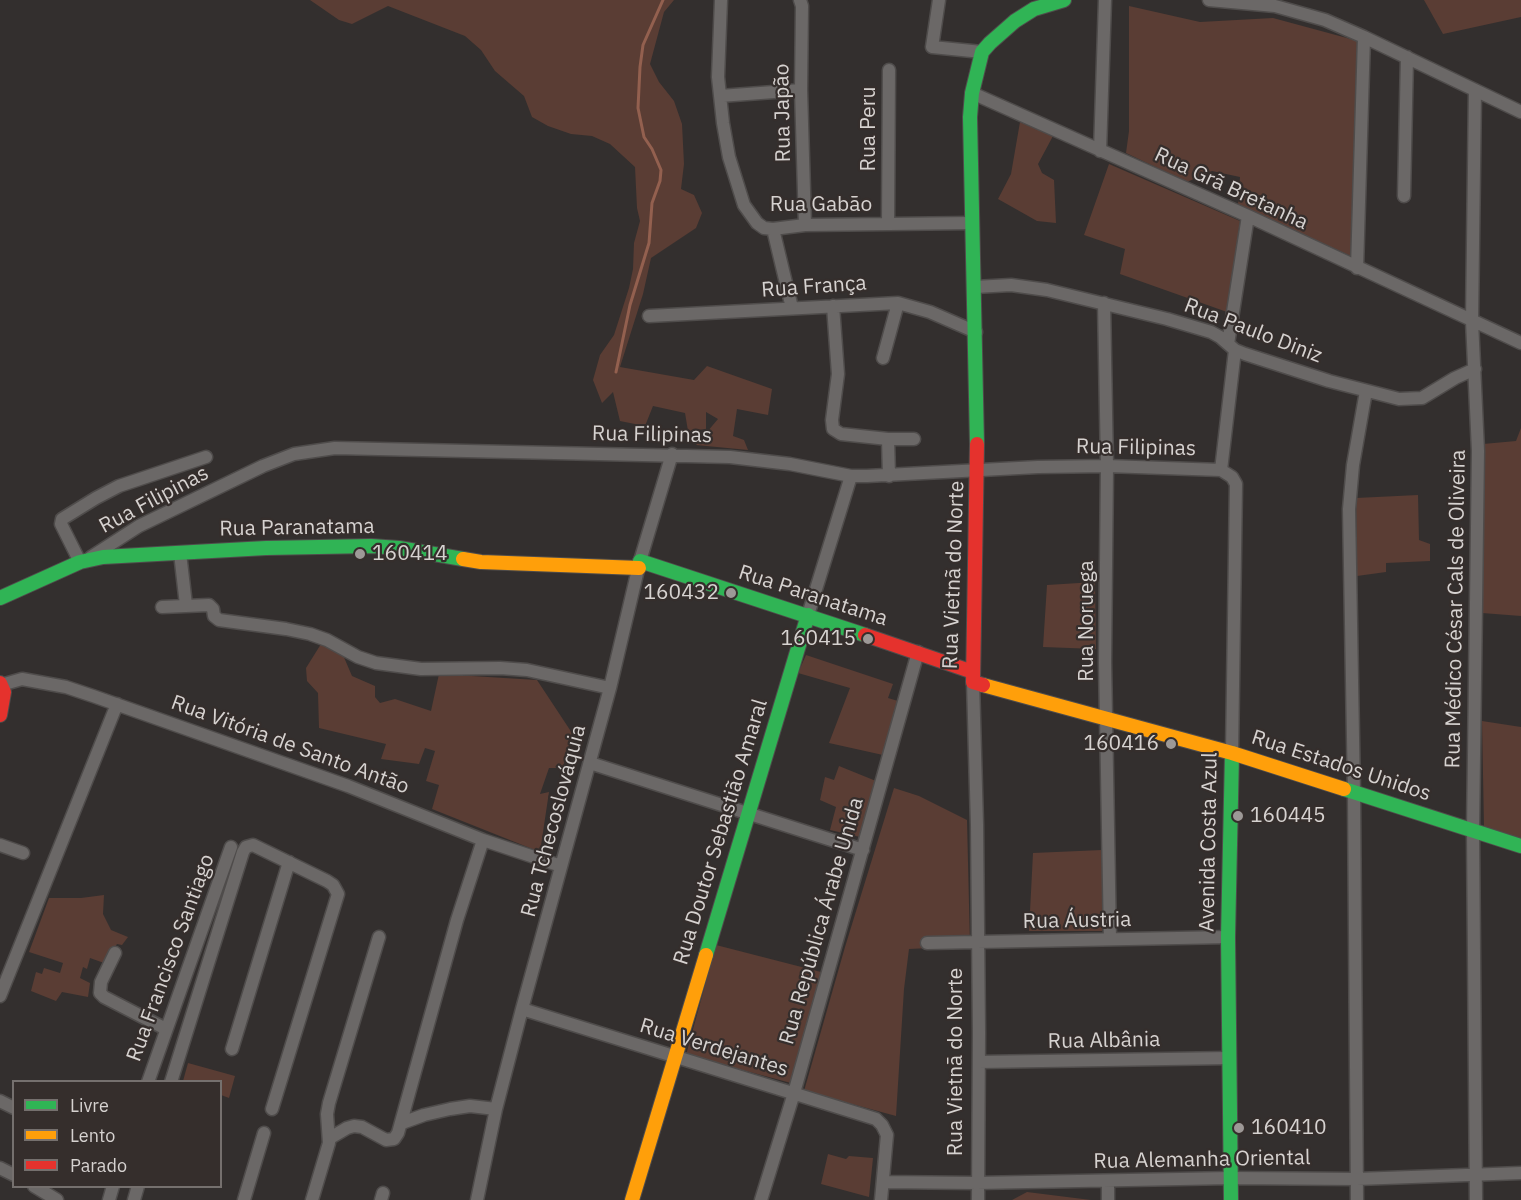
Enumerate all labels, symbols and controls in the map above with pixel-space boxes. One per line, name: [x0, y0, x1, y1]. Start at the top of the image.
street label: Rua Japão: [770, 63, 796, 163]
street label: Rua Peru: [856, 86, 882, 172]
street label: Rua Grã Bretanha: [1150, 142, 1312, 236]
street label: Rua Gabão: [770, 192, 872, 218]
street label: Rua França: [761, 271, 867, 303]
street label: Rua Paulo Diniz: [1180, 293, 1326, 369]
street label: Rua Filipinas: [592, 421, 712, 449]
street label: Rua Filipinas: [1076, 434, 1196, 462]
street label: Rua Médico César Cals de Oliveira: [1441, 449, 1471, 769]
street label: Rua Filipinas: [95, 461, 213, 539]
street label: Rua Vietnã do Norte: [938, 480, 970, 670]
street label: Rua Paranatama: [219, 514, 375, 542]
place label: 160414: [372, 541, 448, 567]
marker: 160414: [353, 547, 367, 561]
street label: Rua Paranatama: [735, 560, 891, 632]
street label: Rua Noruega: [1074, 560, 1100, 682]
place label: 160432: [643, 580, 719, 606]
marker: 160432: [724, 586, 738, 600]
place label: 160415: [780, 626, 856, 652]
marker: 160415: [861, 632, 875, 646]
street label: Rua Vitória de Santo Antão: [168, 690, 412, 800]
street label: Rua Doutor Sebastião Amaral: [669, 696, 773, 968]
street label: Rua Tchecoslováquia: [516, 722, 592, 920]
street label: Rua Estados Unidos: [1248, 725, 1434, 807]
place label: 160416: [1083, 731, 1159, 757]
marker: 160416: [1164, 737, 1178, 751]
street label: Avenida Costa Azul: [1195, 752, 1223, 932]
street label: Rua República Árabe Unida: [775, 795, 869, 1047]
place label: 160445: [1250, 803, 1326, 829]
marker: 160445: [1231, 809, 1245, 823]
street label: Rua Francisco Santiago: [122, 851, 220, 1065]
street label: Rua Áustria: [1023, 907, 1131, 935]
street label: Rua Vietnã do Norte: [943, 968, 969, 1156]
street label: Rua Verdejantes: [637, 1013, 791, 1083]
street label: Rua Albânia: [1048, 1027, 1160, 1055]
legend: [12, 1080, 222, 1188]
text: Livre: [70, 1094, 109, 1117]
place label: 160410: [1251, 1115, 1327, 1141]
marker: 160410: [1232, 1121, 1246, 1135]
text: Lento: [70, 1124, 115, 1147]
street label: Rua Alemanha Oriental: [1093, 1146, 1311, 1174]
text: Parado: [70, 1154, 127, 1177]

